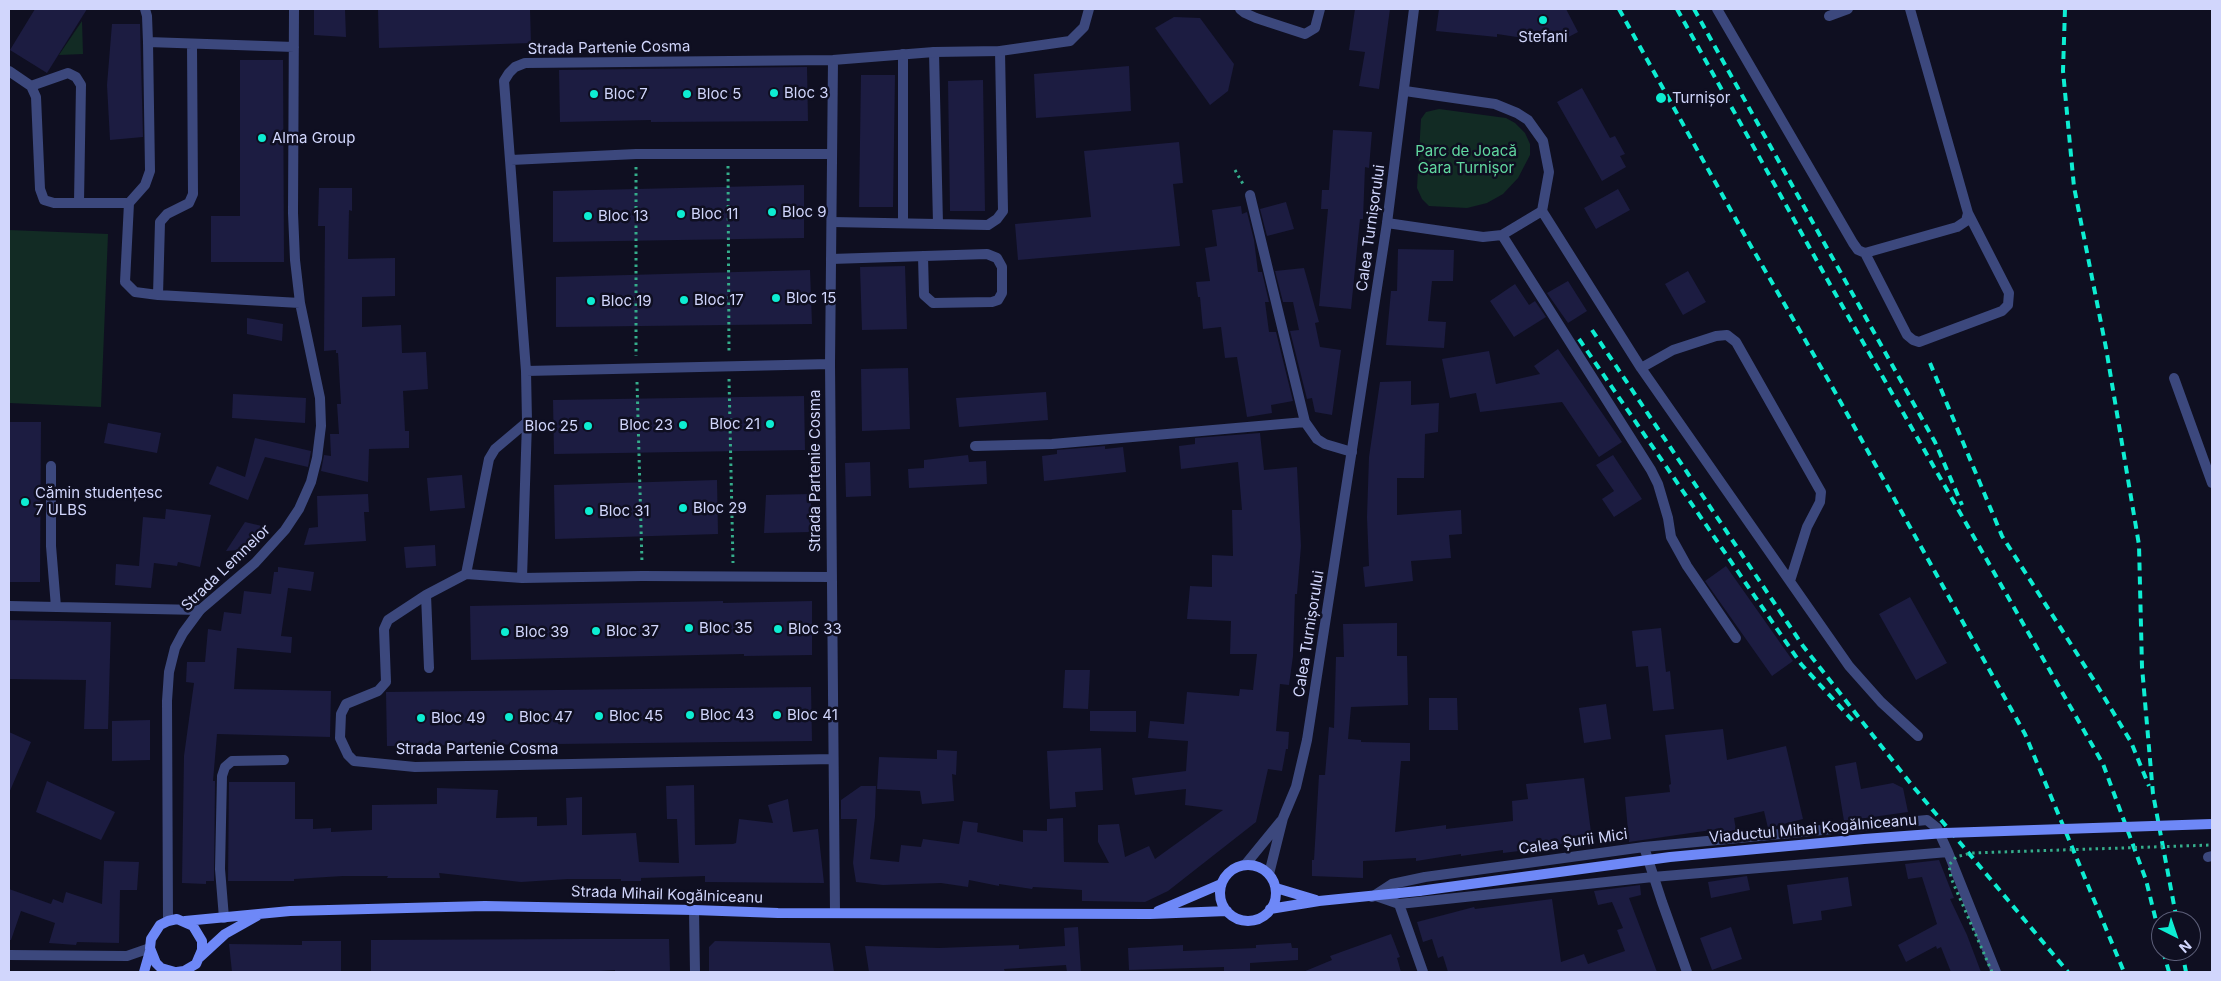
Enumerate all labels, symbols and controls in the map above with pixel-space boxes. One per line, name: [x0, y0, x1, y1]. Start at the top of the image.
marker: Stefani: [1537, 14, 1549, 26]
place label: Stefani: [1518, 28, 1568, 46]
street label: Strada Partenie Cosma: [528, 38, 690, 58]
place label: Bloc 3: [784, 84, 828, 102]
place label: Bloc 7: [604, 85, 648, 103]
place label: Bloc 5: [697, 85, 741, 103]
marker: Bloc 3: [768, 87, 780, 99]
marker: Bloc 7: [588, 88, 600, 100]
marker: Bloc 5: [681, 88, 693, 100]
place label: Turnișor: [1672, 89, 1730, 107]
marker: Turnișor: [1654, 91, 1668, 105]
place label: Alma Group: [272, 129, 355, 147]
marker: Alma Group: [256, 132, 268, 144]
park label: Parc de Joacă Gara Turnișor: [1415, 142, 1517, 177]
street label: Calea Turnișorului: [1353, 163, 1389, 293]
place label: Bloc 9: [782, 203, 827, 221]
place label: Bloc 11: [691, 205, 738, 223]
marker: Bloc 9: [766, 206, 778, 218]
place label: Bloc 13: [598, 207, 649, 225]
marker: Bloc 11: [675, 208, 687, 220]
marker: Bloc 13: [582, 210, 594, 222]
place label: Bloc 15: [786, 289, 836, 307]
place label: Bloc 17: [694, 291, 744, 309]
place label: Bloc 19: [601, 292, 652, 310]
marker: Bloc 15: [770, 292, 782, 304]
marker: Bloc 17: [678, 294, 690, 306]
marker: Bloc 19: [585, 295, 597, 307]
street label: Strada Partenie Cosma: [806, 390, 824, 552]
place label: Bloc 21: [710, 415, 760, 433]
place label: Bloc 23: [619, 416, 673, 434]
place label: Bloc 25: [525, 417, 578, 435]
marker: Bloc 21: [764, 418, 776, 430]
marker: Bloc 23: [677, 419, 689, 431]
marker: Bloc 25: [582, 420, 594, 432]
place label: Cămin studențesc 7 ULBS: [35, 484, 163, 519]
marker: Cămin studențesc 7 ULBS: [19, 496, 31, 508]
place label: Bloc 29: [693, 499, 747, 517]
place label: Bloc 31: [599, 502, 650, 520]
marker: Bloc 29: [677, 502, 689, 514]
marker: Bloc 31: [583, 505, 595, 517]
street label: Strada Lemnelor: [178, 521, 274, 615]
street label: Calea Turnișorului: [1290, 569, 1328, 699]
place label: Bloc 35: [699, 619, 753, 637]
place label: Bloc 33: [788, 620, 842, 638]
place label: Bloc 37: [606, 622, 659, 640]
marker: Bloc 35: [683, 622, 695, 634]
place label: Bloc 39: [515, 623, 569, 641]
marker: Bloc 33: [772, 623, 784, 635]
marker: Bloc 37: [590, 625, 602, 637]
marker: Bloc 39: [499, 626, 511, 638]
place label: Bloc 43: [700, 706, 754, 724]
place label: Bloc 41: [787, 706, 838, 724]
place label: Bloc 45: [609, 707, 663, 725]
place label: Bloc 47: [519, 708, 572, 726]
place label: Bloc 49: [431, 709, 485, 727]
marker: Bloc 43: [684, 709, 696, 721]
marker: Bloc 41: [771, 709, 783, 721]
marker: Bloc 45: [593, 710, 605, 722]
marker: Bloc 47: [503, 711, 515, 723]
marker: Bloc 49: [415, 712, 427, 724]
street label: Strada Partenie Cosma: [396, 740, 558, 758]
street label: Viaductul Mihai Kogălniceanu: [1708, 811, 1918, 847]
street label: Calea Șurii Mici: [1517, 825, 1629, 859]
street label: Strada Mihail Kogălniceanu: [571, 883, 763, 907]
north arrow: [2151, 911, 2201, 961]
text: N: [2176, 937, 2195, 957]

